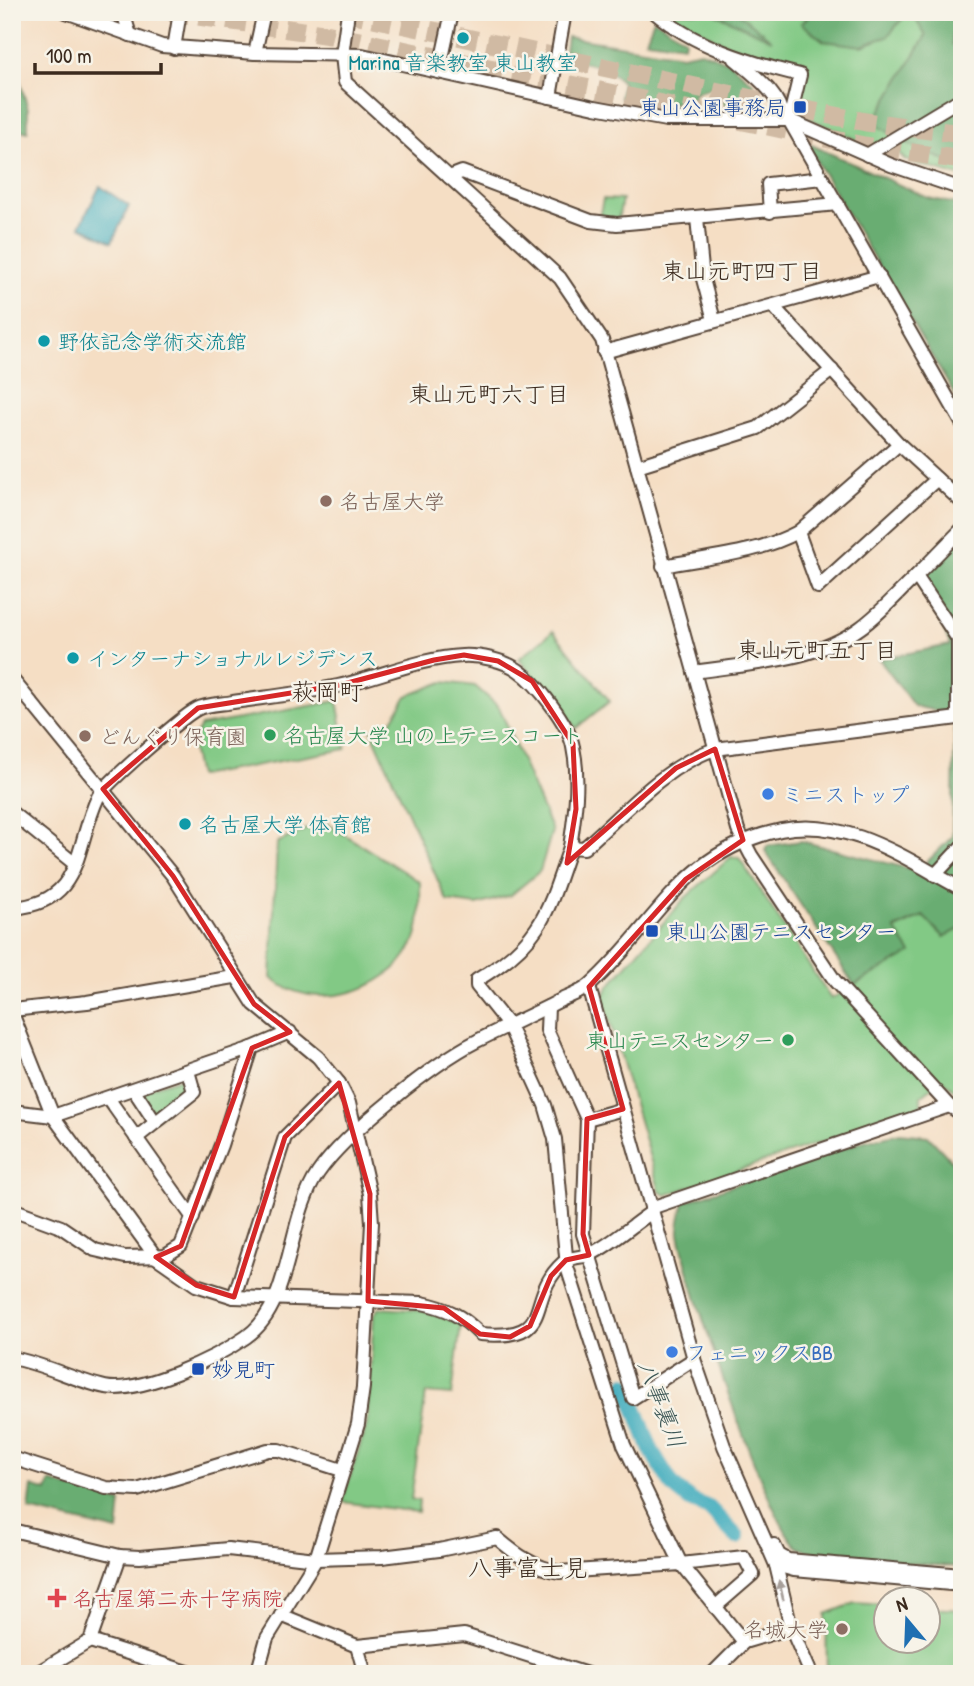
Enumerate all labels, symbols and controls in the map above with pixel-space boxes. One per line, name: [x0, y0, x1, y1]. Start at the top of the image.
marker: Marina 音楽教室 東山教室: [455, 30, 471, 46]
scale bar: [35, 32, 161, 76]
text: 100 m: [46, 41, 92, 70]
place label: Marina 音楽教室 東山教室: [349, 48, 577, 77]
place label: 東山公園事務局: [639, 93, 786, 122]
marker: 東山公園事務局: [792, 99, 808, 115]
district label: 東山元町四丁目: [662, 255, 823, 286]
place label: 野依記念学術交流館: [58, 327, 247, 356]
marker: 野依記念学術交流館: [36, 333, 52, 349]
district label: 東山元町六丁目: [409, 378, 570, 409]
place label: 名古屋大学: [340, 487, 445, 516]
marker: 名古屋大学: [318, 493, 334, 509]
district label: 東山元町五丁目: [737, 634, 898, 665]
place label: インターナショナルレジデンス: [87, 644, 378, 673]
marker: インターナショナルレジデンス: [65, 650, 81, 666]
district label: 萩岡町: [291, 675, 363, 707]
place label: 名古屋大学 山の上テニスコート: [284, 721, 583, 750]
place label: どんぐり保育園: [99, 722, 246, 751]
marker: 名古屋大学 山の上テニスコート: [262, 727, 278, 743]
marker: どんぐり保育園: [77, 728, 93, 744]
place label: ミニストップ: [782, 780, 910, 809]
marker: ミニストップ: [760, 786, 776, 802]
place label: 名古屋大学 体育館: [199, 810, 372, 839]
marker: 名古屋大学 体育館: [177, 816, 193, 832]
place label: 東山公園テニスセンター: [666, 917, 897, 946]
marker: 東山公園テニスセンター: [644, 923, 660, 939]
place label: 東山テニスセンター: [585, 1026, 774, 1055]
marker: 東山テニスセンター: [780, 1032, 796, 1048]
place label: フェニックスBB: [686, 1338, 833, 1367]
marker: フェニックスBB: [664, 1344, 680, 1360]
place label: 妙見町: [212, 1355, 275, 1384]
water label: 八事裏川: [631, 1356, 693, 1452]
marker: 妙見町: [190, 1361, 206, 1377]
district label: 八事富士見: [468, 1551, 588, 1583]
one-way arrow: [776, 1579, 787, 1601]
place label: 名古屋第二赤十字病院: [73, 1584, 283, 1613]
north arrow: [872, 1584, 942, 1654]
marker: 名古屋第二赤十字病院: [47, 1588, 67, 1608]
text: N: [892, 1590, 910, 1618]
place label: 名城大学: [744, 1615, 828, 1644]
marker: 名城大学: [834, 1621, 850, 1637]

